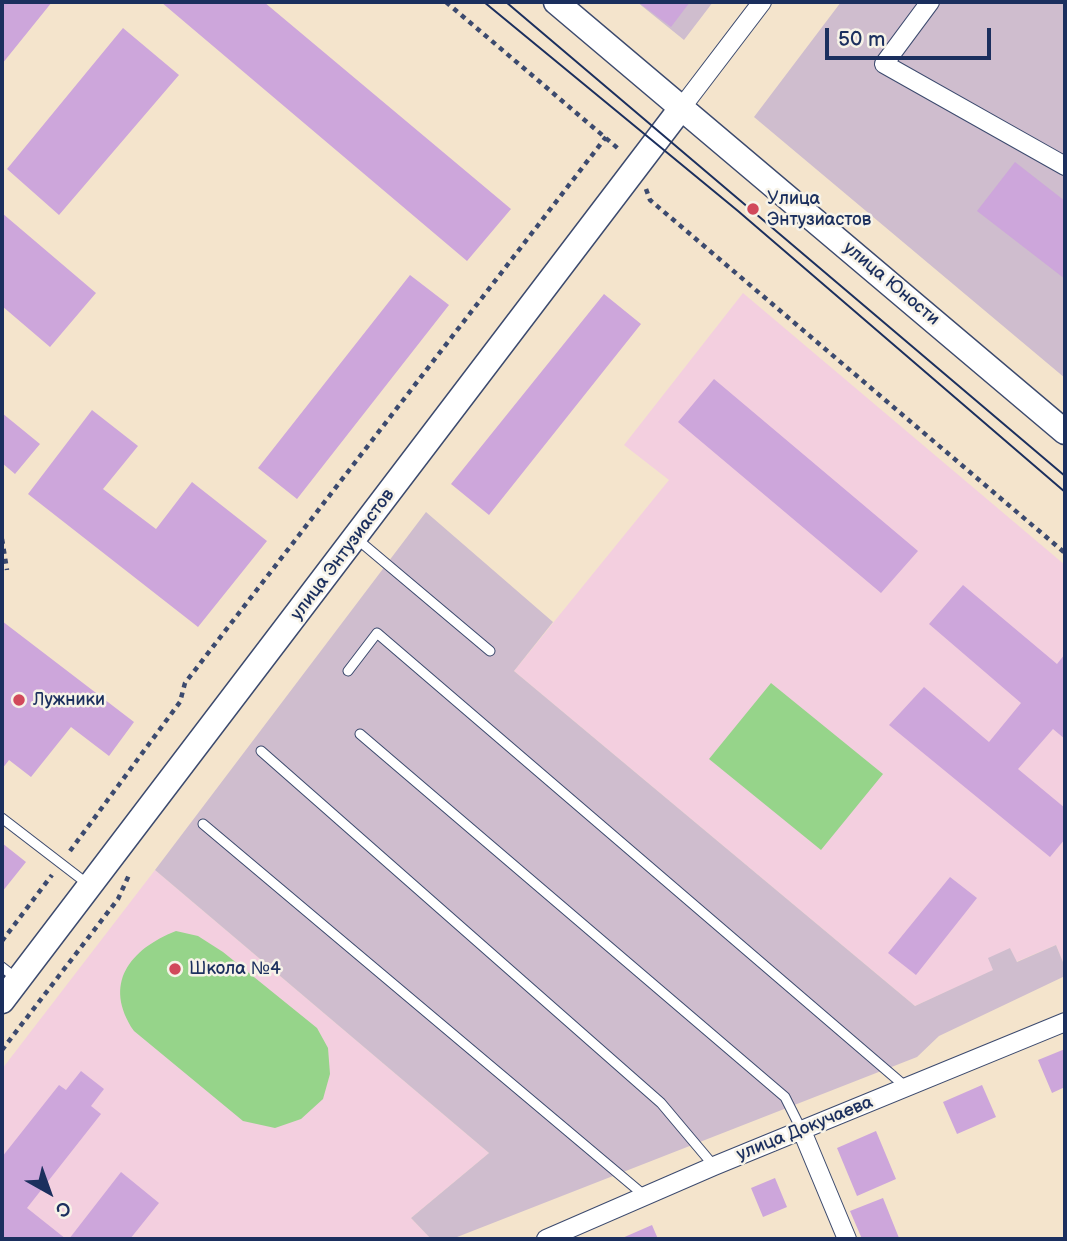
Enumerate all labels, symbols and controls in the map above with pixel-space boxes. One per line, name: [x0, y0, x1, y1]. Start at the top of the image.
scale bar: [829, 14, 995, 58]
text: 50 m: [838, 27, 885, 52]
place label: Улица Энтузиастов: [767, 188, 871, 230]
marker: Улица Энтузиастов: [745, 201, 761, 217]
street label: улица Юности: [838, 237, 944, 331]
street label: улица Энтузиастов: [287, 485, 399, 625]
place label: Лужники: [33, 689, 105, 711]
marker: Лужники: [11, 692, 27, 708]
place label: Школа №4: [189, 958, 281, 980]
marker: Школа №4: [167, 961, 183, 977]
street label: улица Докучаева: [734, 1092, 876, 1166]
north arrow: [14, 1157, 84, 1227]
text: С: [50, 1195, 75, 1222]

